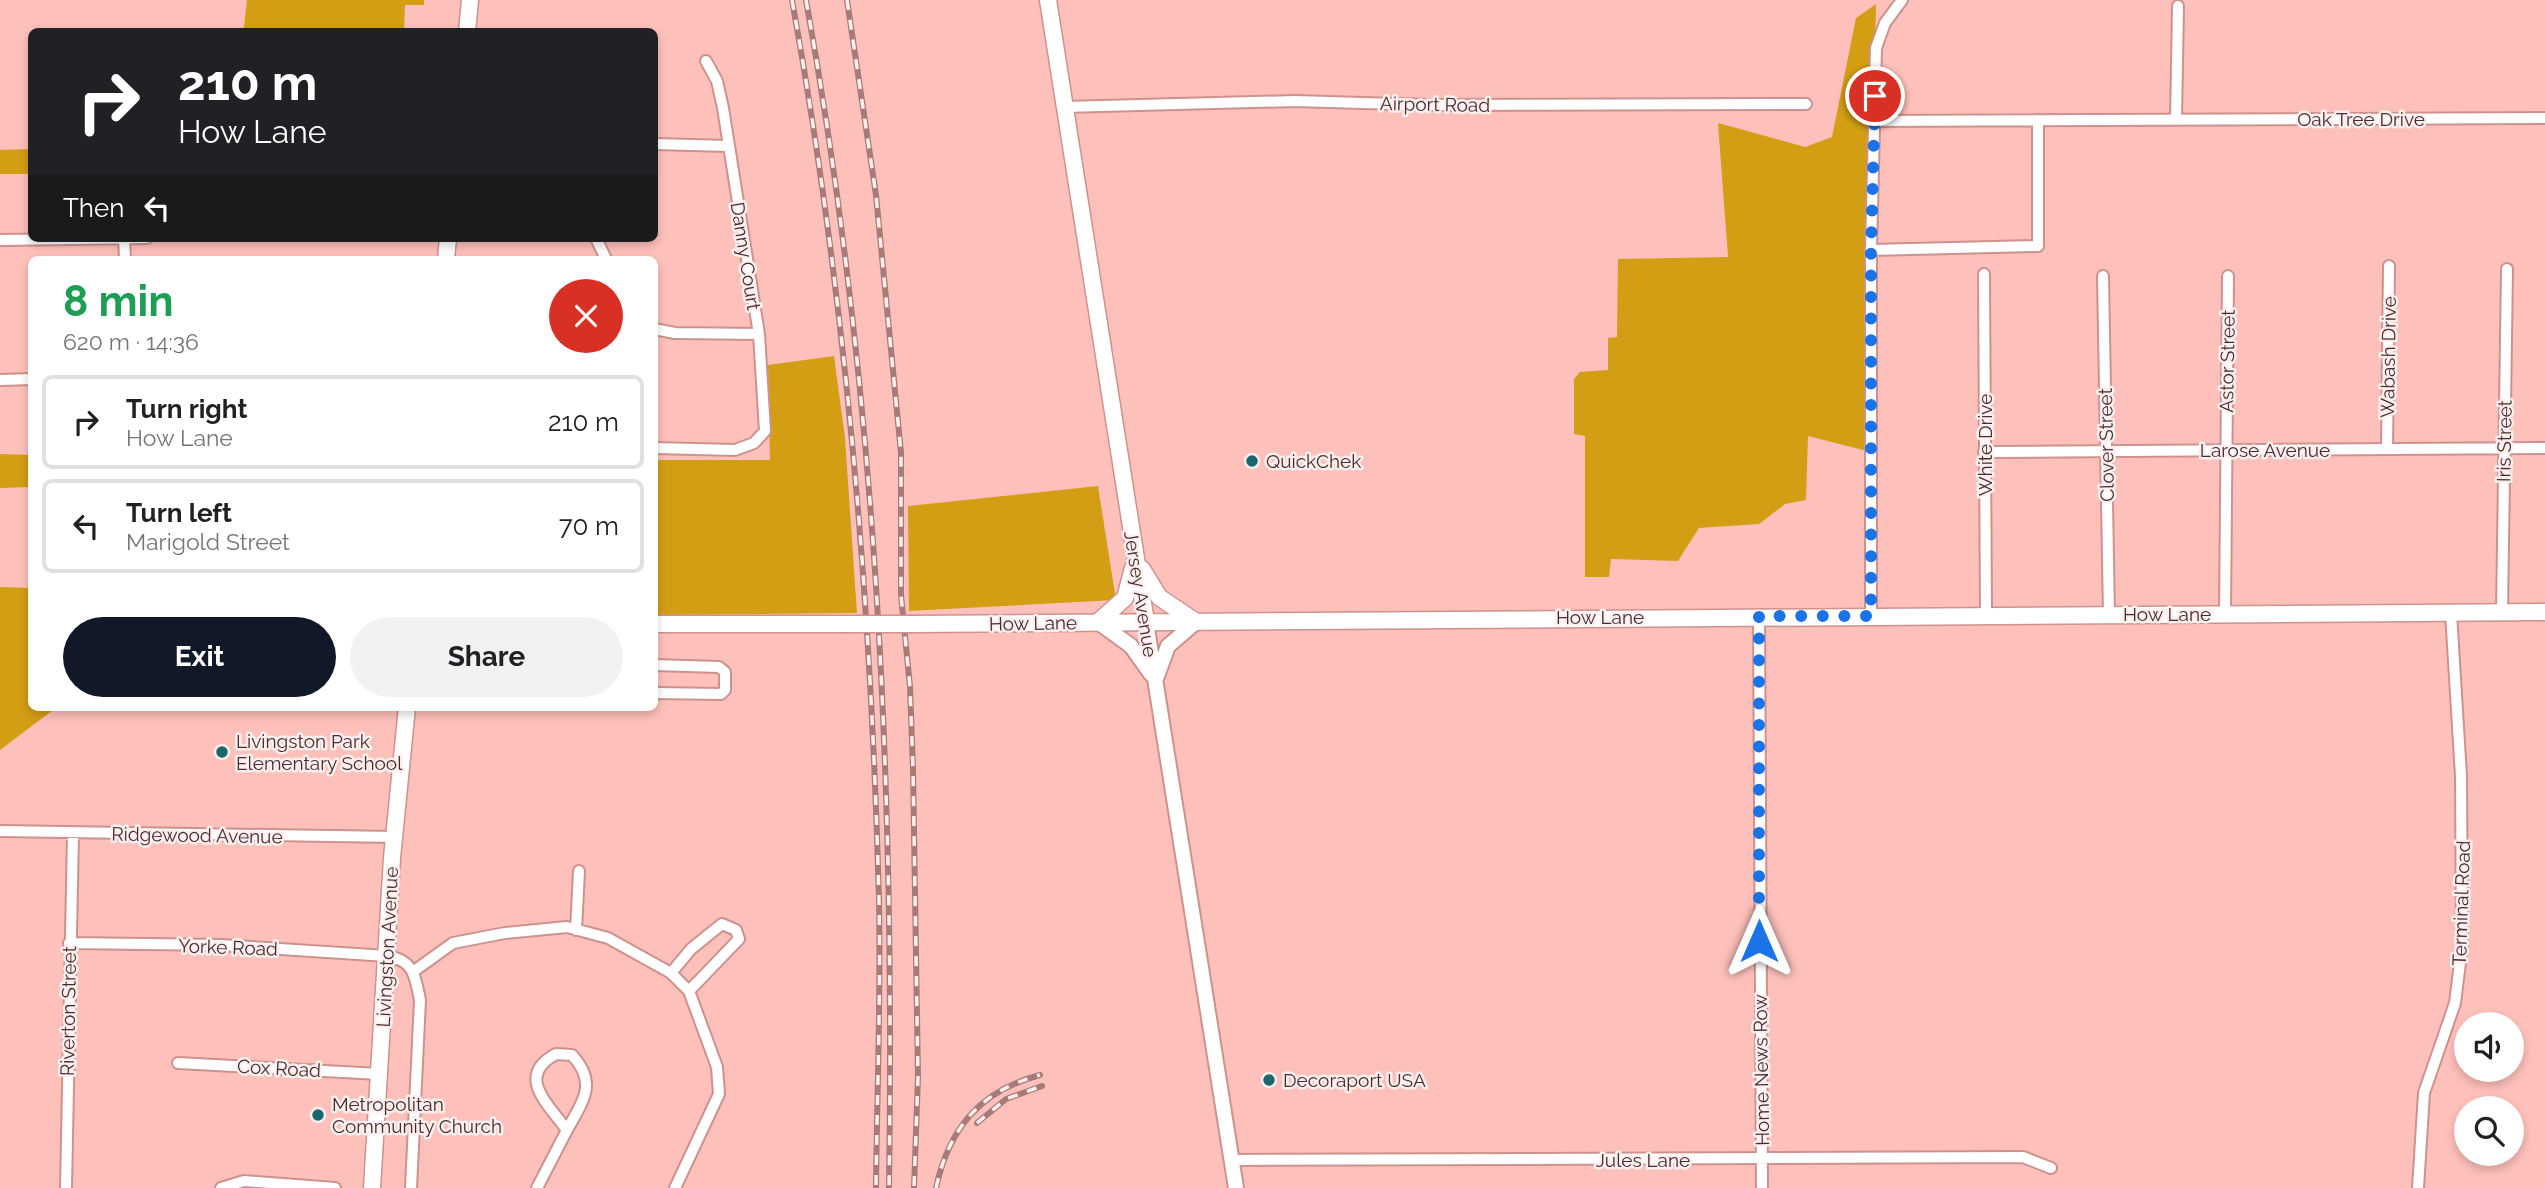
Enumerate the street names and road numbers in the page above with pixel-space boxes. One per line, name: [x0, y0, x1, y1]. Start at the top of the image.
street label: Airport Road: [1380, 92, 1490, 116]
street label: Oak Tree Drive: [2297, 108, 2425, 130]
street label: Danny Court: [727, 200, 765, 312]
street label: Wabash Drive: [2376, 296, 2400, 418]
street label: Astor Street: [2215, 309, 2239, 413]
street label: Clover Street: [2094, 387, 2118, 502]
street label: White Drive: [1974, 394, 1996, 496]
street label: Iris Street: [2492, 399, 2516, 482]
street label: Larose Avenue: [2200, 439, 2330, 461]
street label: Jersey Avenue: [1120, 529, 1162, 659]
street label: How Lane: [2123, 603, 2211, 625]
street label: How Lane: [1556, 606, 1644, 628]
street label: How Lane: [989, 611, 1077, 635]
street label: Ridgewood Avenue: [111, 823, 283, 847]
street label: Terminal Road: [2448, 840, 2474, 966]
street label: Livingston Avenue: [372, 866, 402, 1028]
street label: Yorke Road: [178, 934, 278, 960]
street label: Riverton Street: [56, 945, 80, 1076]
street label: Home News Row: [1749, 993, 1773, 1146]
street label: Cox Road: [237, 1055, 321, 1081]
street label: Jules Lane: [1596, 1149, 1690, 1171]

